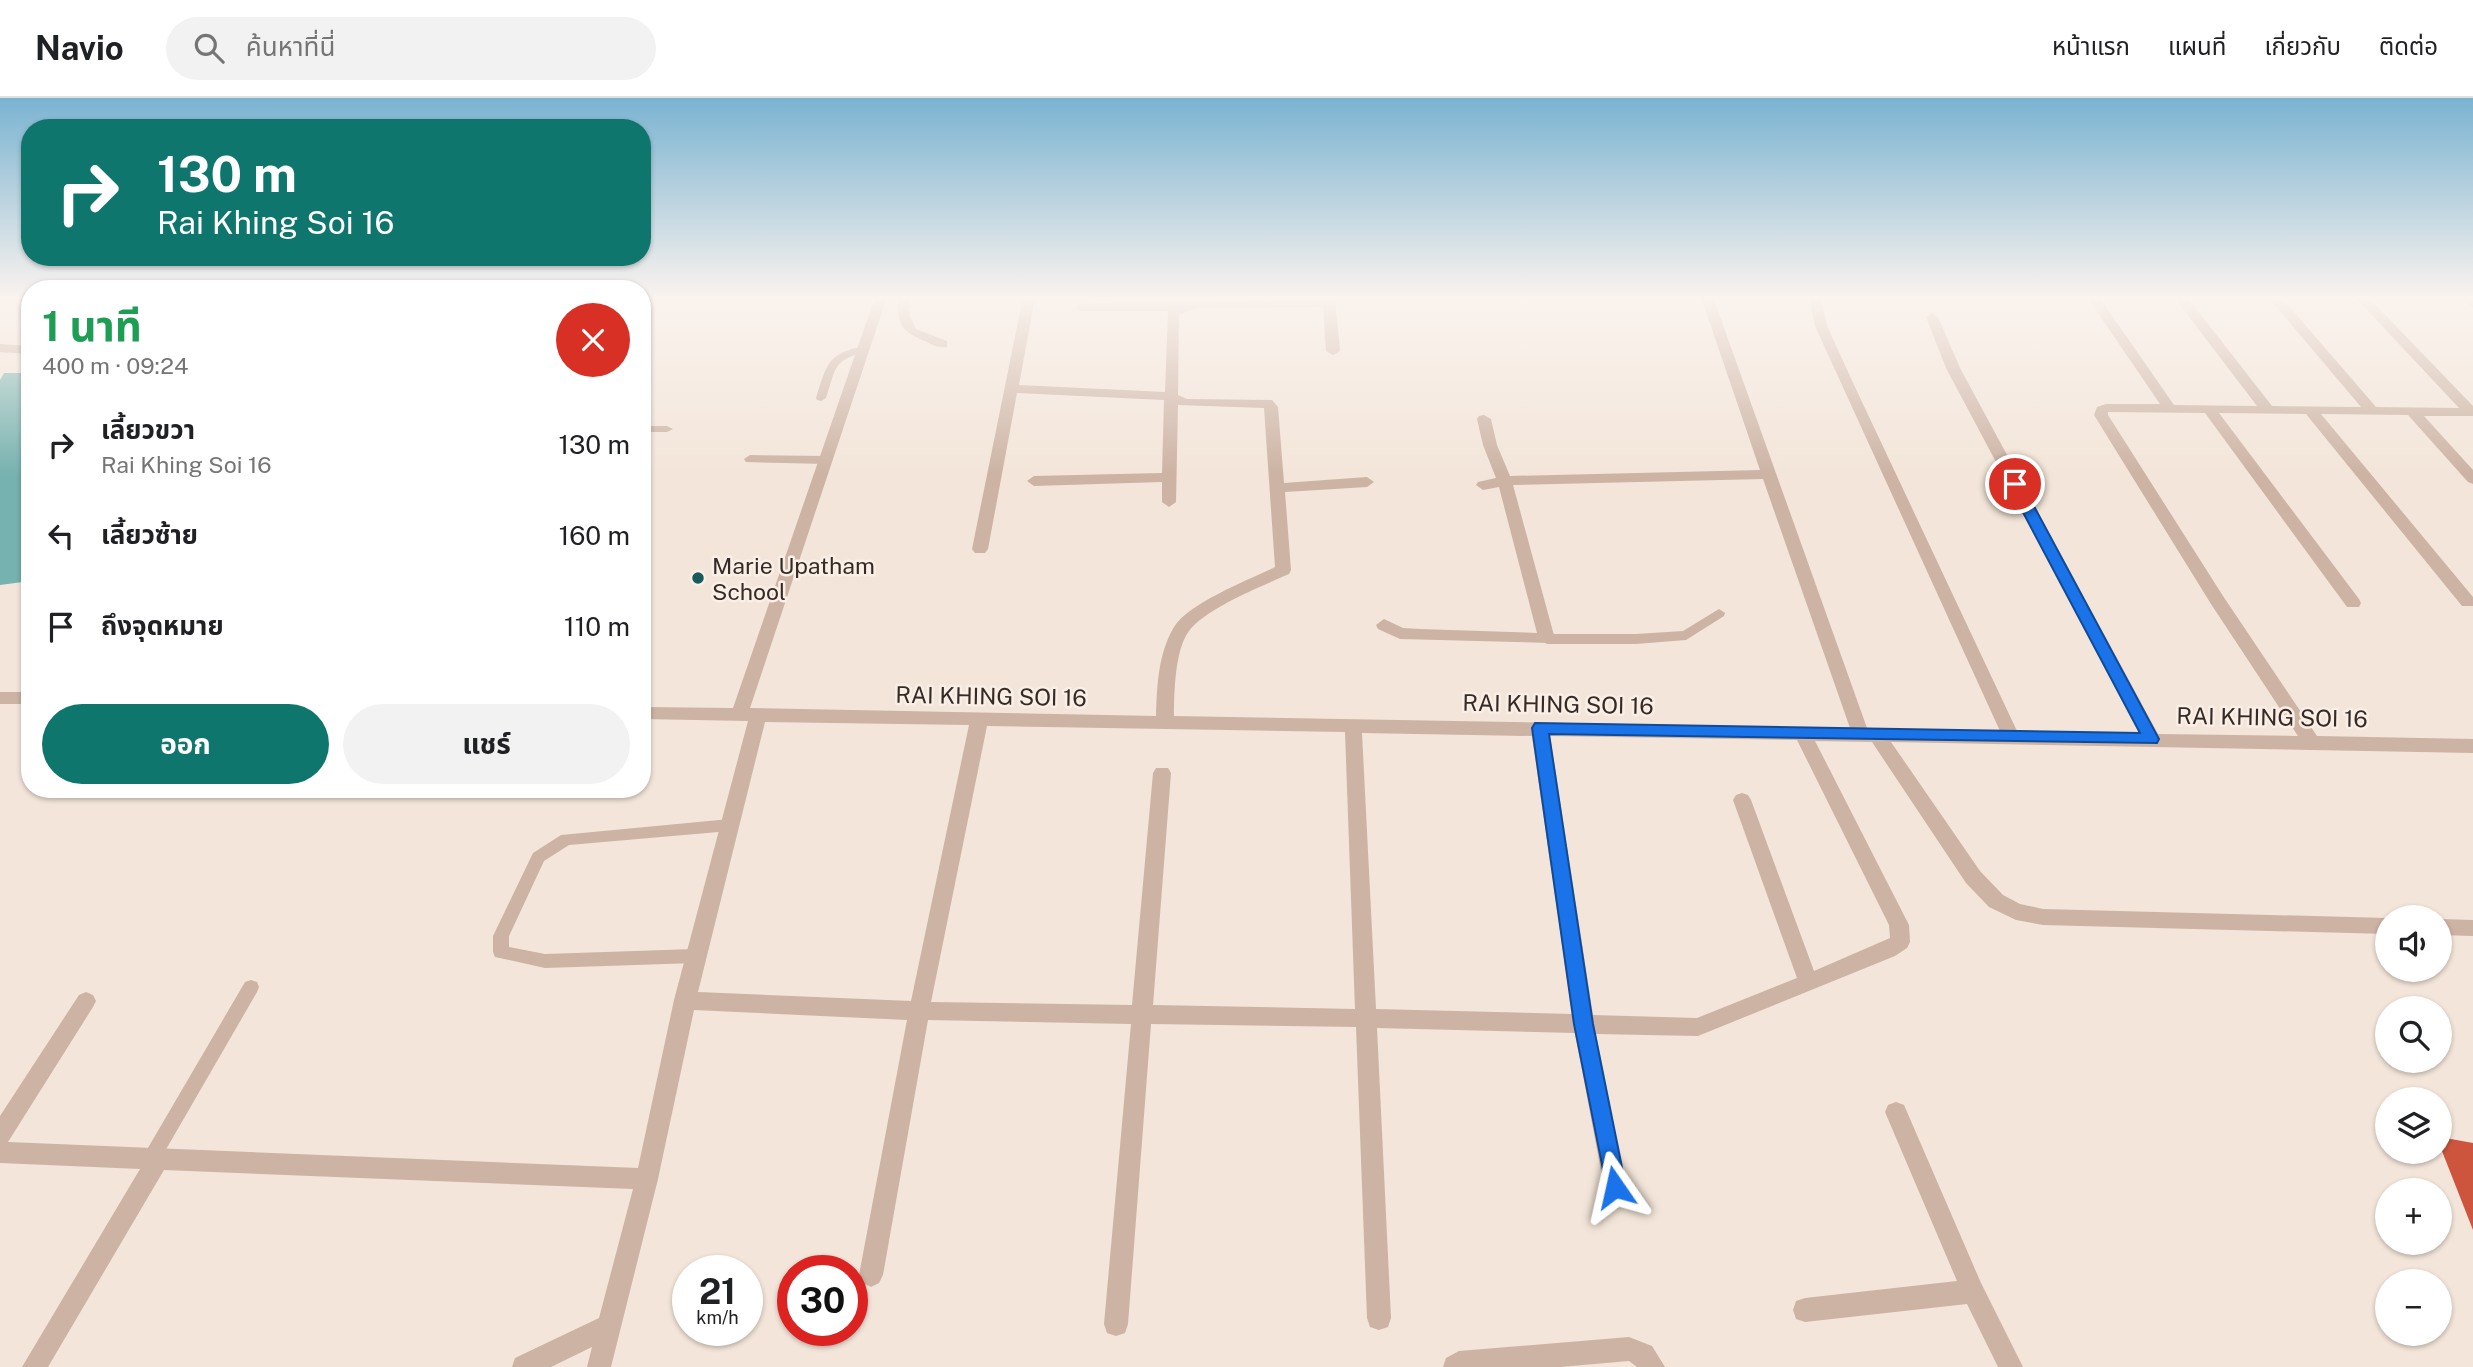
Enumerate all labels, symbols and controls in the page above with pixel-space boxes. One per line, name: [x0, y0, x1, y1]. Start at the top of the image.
search box: [166, 17, 656, 80]
text: Navio: [35, 29, 124, 67]
icon: search: [190, 29, 228, 67]
text: ค้นหาที่นี่: [246, 31, 335, 62]
text: หน้าแรก: [2052, 32, 2130, 60]
text: แผนที่: [2168, 32, 2226, 60]
text: เกี่ยวกับ: [2264, 32, 2341, 60]
text: ติดต่อ: [2379, 32, 2438, 60]
text: 130 m: [157, 145, 297, 203]
icon: right: [42, 147, 133, 238]
text: Rai Khing Soi 16: [157, 204, 394, 241]
text: 1 นาที: [42, 301, 142, 350]
button: close: [556, 303, 630, 377]
text: 400 m · 09:24: [42, 352, 188, 379]
text: เลี้ยวขวา: [101, 414, 195, 445]
icon: right: [42, 426, 80, 464]
text: 130 m: [558, 429, 630, 460]
text: Rai Khing Soi 16: [101, 451, 272, 478]
pin: [1985, 454, 2045, 514]
icon: arrive: [1996, 465, 2034, 503]
icon: left: [42, 517, 80, 555]
text: เลี้ยวซ้าย: [101, 519, 198, 550]
text: 160 m: [559, 520, 630, 551]
place label: Marie Upatham School: [712, 552, 875, 605]
marker: Marie Upatham School: [690, 570, 706, 586]
icon: arrive: [42, 608, 80, 646]
text: ถึงจุดหมาย: [101, 610, 224, 641]
text: 110 m: [564, 611, 630, 642]
street label: RAI KHING SOI 16: [895, 681, 1087, 711]
street label: RAI KHING SOI 16: [1462, 689, 1654, 719]
street label: RAI KHING SOI 16: [2176, 702, 2368, 732]
button: ออก: [42, 704, 329, 784]
button: แชร์: [343, 704, 630, 784]
map controls: [2375, 905, 2452, 1346]
button: sound: [2375, 905, 2452, 982]
button: search: [2375, 996, 2452, 1073]
button: layers: [2375, 1087, 2452, 1164]
position arrow: [1578, 1150, 1652, 1224]
button: +: [2375, 1178, 2452, 1255]
speed limit sign: 30: [777, 1255, 868, 1346]
button: −: [2375, 1269, 2452, 1346]
text: 21: [699, 1271, 736, 1312]
text: km/h: [696, 1307, 739, 1328]

